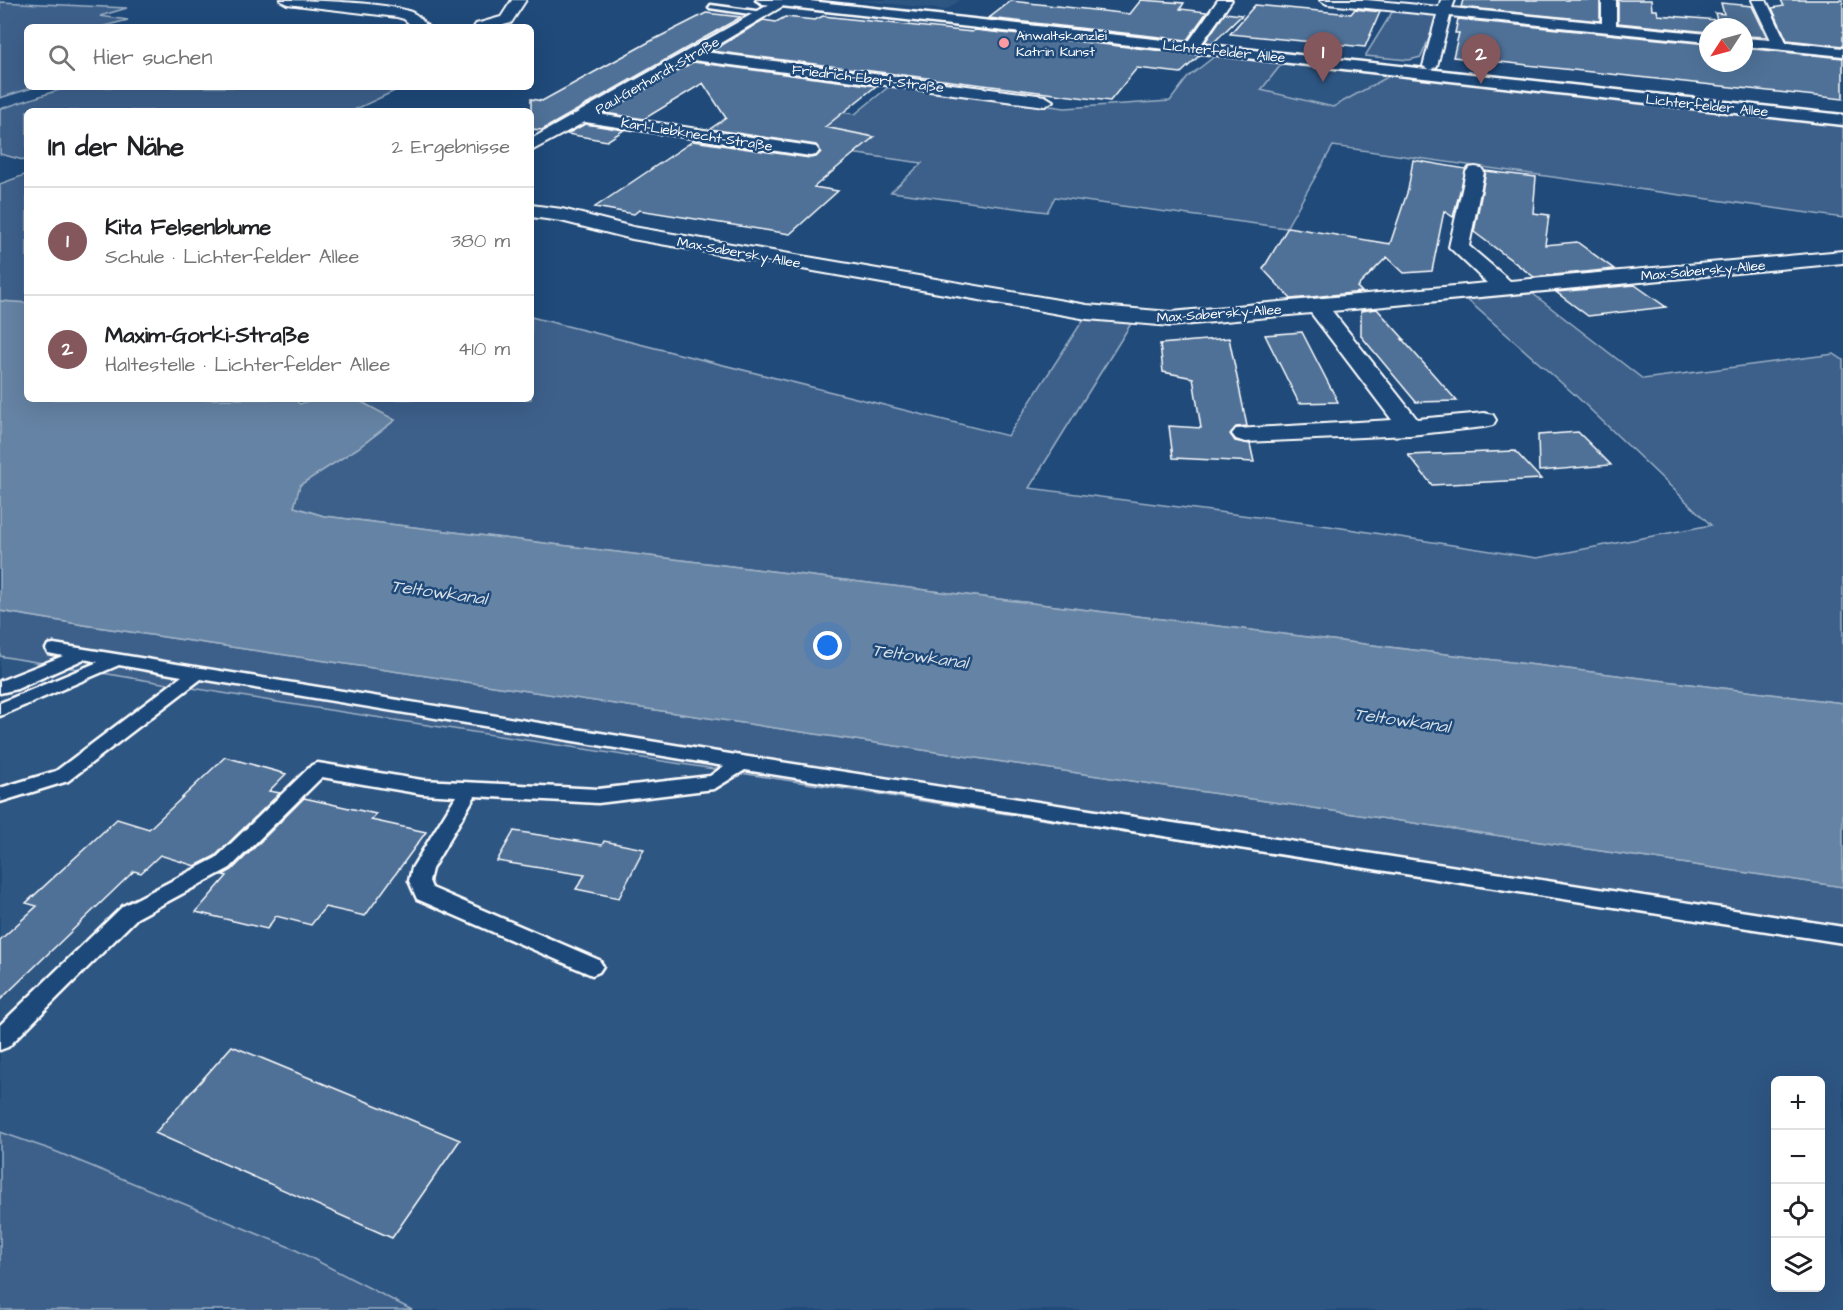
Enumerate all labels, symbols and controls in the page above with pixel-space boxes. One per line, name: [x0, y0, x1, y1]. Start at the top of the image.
north arrow: [1699, 18, 1753, 72]
search box: [24, 24, 534, 90]
place label: Anwaltskanzlei Katrin Kunst: [1016, 26, 1107, 62]
street label: Paul-Gerhardt-Straße: [592, 32, 724, 120]
pin: 1: [1304, 32, 1342, 82]
pin: 2: [1462, 34, 1500, 84]
marker: Anwaltskanzlei Katrin Kunst: [997, 36, 1011, 50]
street label: Lichterfelder Allee: [1162, 36, 1287, 68]
icon: search: [45, 41, 78, 74]
text: Hier suchen: [93, 42, 212, 73]
street label: Friedrich-Ebert-Straße: [791, 60, 945, 98]
street label: Lichterfelder Allee: [1645, 90, 1770, 122]
street label: Karl-Liebknecht-Straße: [620, 113, 774, 157]
text: In der Nähe: [48, 129, 184, 165]
text: 2 Ergebnisse: [391, 133, 510, 161]
text: Kita Felsenblume: [105, 212, 271, 243]
text: 1: [66, 227, 69, 255]
text: 380 m: [451, 227, 510, 255]
street label: Max-Sabersky-Allee: [675, 232, 803, 274]
text: Schule · Lichterfelder Allee: [105, 243, 359, 271]
street label: Max-Sabersky-Allee: [1640, 256, 1767, 286]
street label: Max-Sabersky-Allee: [1156, 300, 1283, 328]
text: Maxim-Gorki-Straße: [105, 320, 309, 351]
text: 2: [62, 335, 73, 363]
text: 410 m: [458, 335, 510, 363]
text: Haltestelle · Lichterfelder Allee: [105, 351, 390, 379]
water label: Teltowkanal: [389, 573, 491, 612]
your location: [813, 631, 842, 660]
water label: Teltowkanal: [870, 637, 972, 676]
water label: Teltowkanal: [1352, 701, 1454, 740]
map controls: [1771, 1076, 1825, 1292]
button: +: [1771, 1076, 1825, 1130]
button: −: [1771, 1130, 1825, 1184]
button: locate: [1771, 1184, 1825, 1238]
button: layers: [1771, 1238, 1825, 1292]

